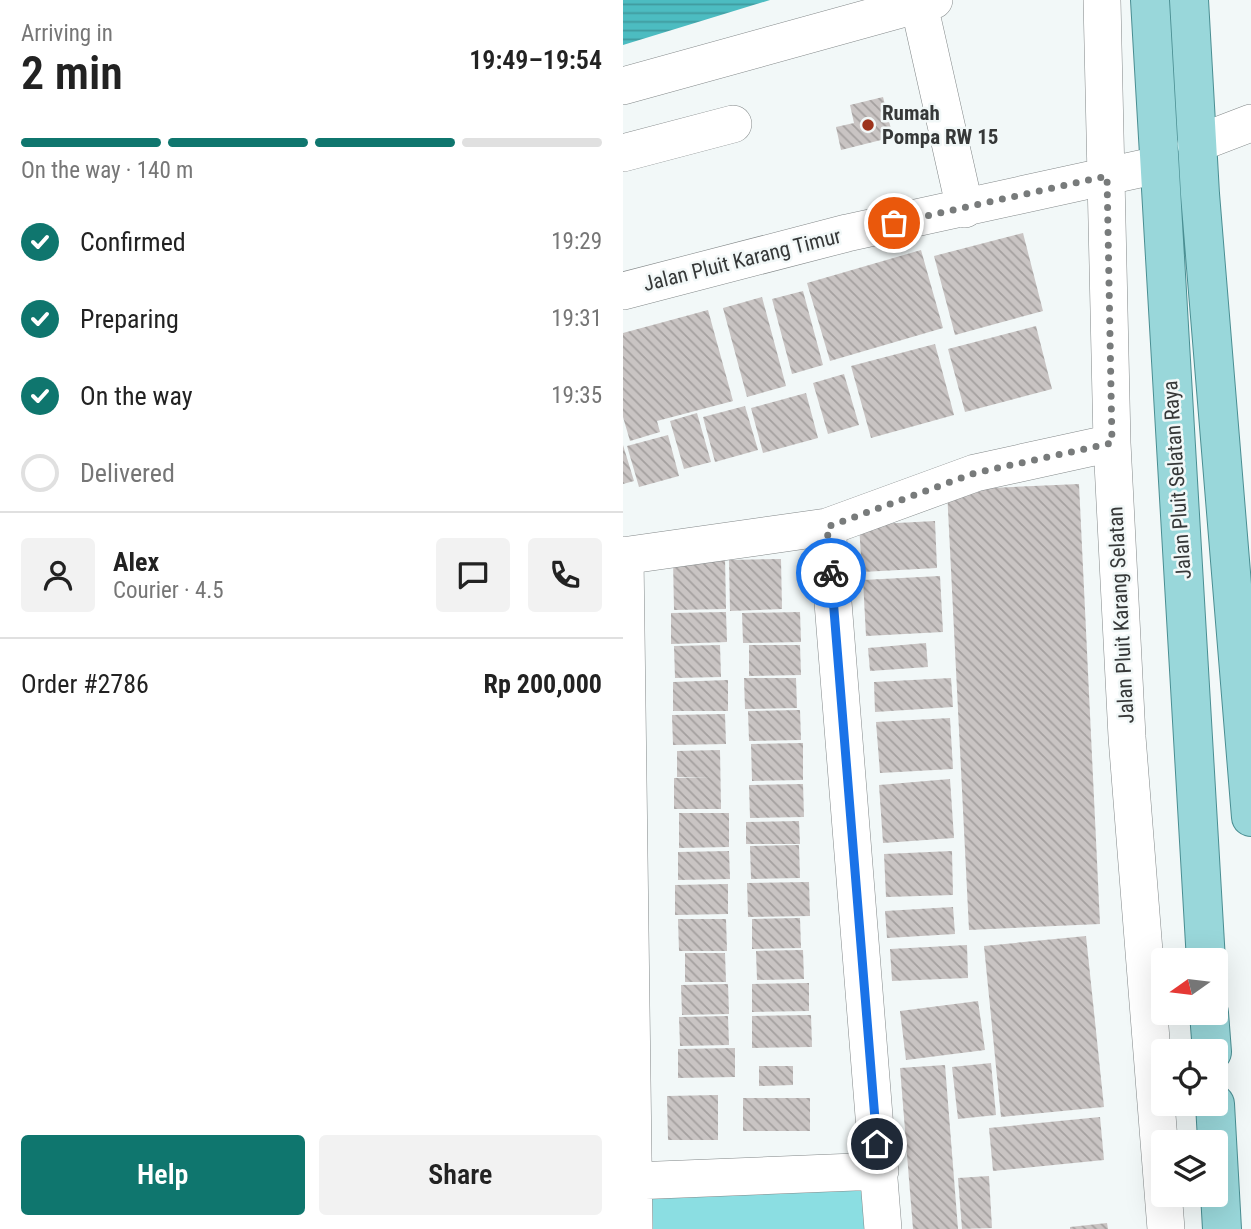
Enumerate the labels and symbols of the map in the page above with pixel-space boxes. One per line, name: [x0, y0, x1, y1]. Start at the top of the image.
place label: Rumah Pompa RW 15: [882, 101, 998, 149]
marker: Rumah Pompa RW 15: [860, 117, 876, 133]
pin: [864, 193, 924, 253]
street label: Jalan Pluit Karang Timur: [641, 224, 843, 296]
street label: Jalan Pluit Selatan Raya: [1158, 380, 1196, 580]
street label: Jalan Pluit Karang Selatan: [1103, 506, 1139, 724]
courier: [796, 538, 866, 608]
north arrow: [1151, 948, 1229, 1026]
pin: [847, 1114, 907, 1174]

